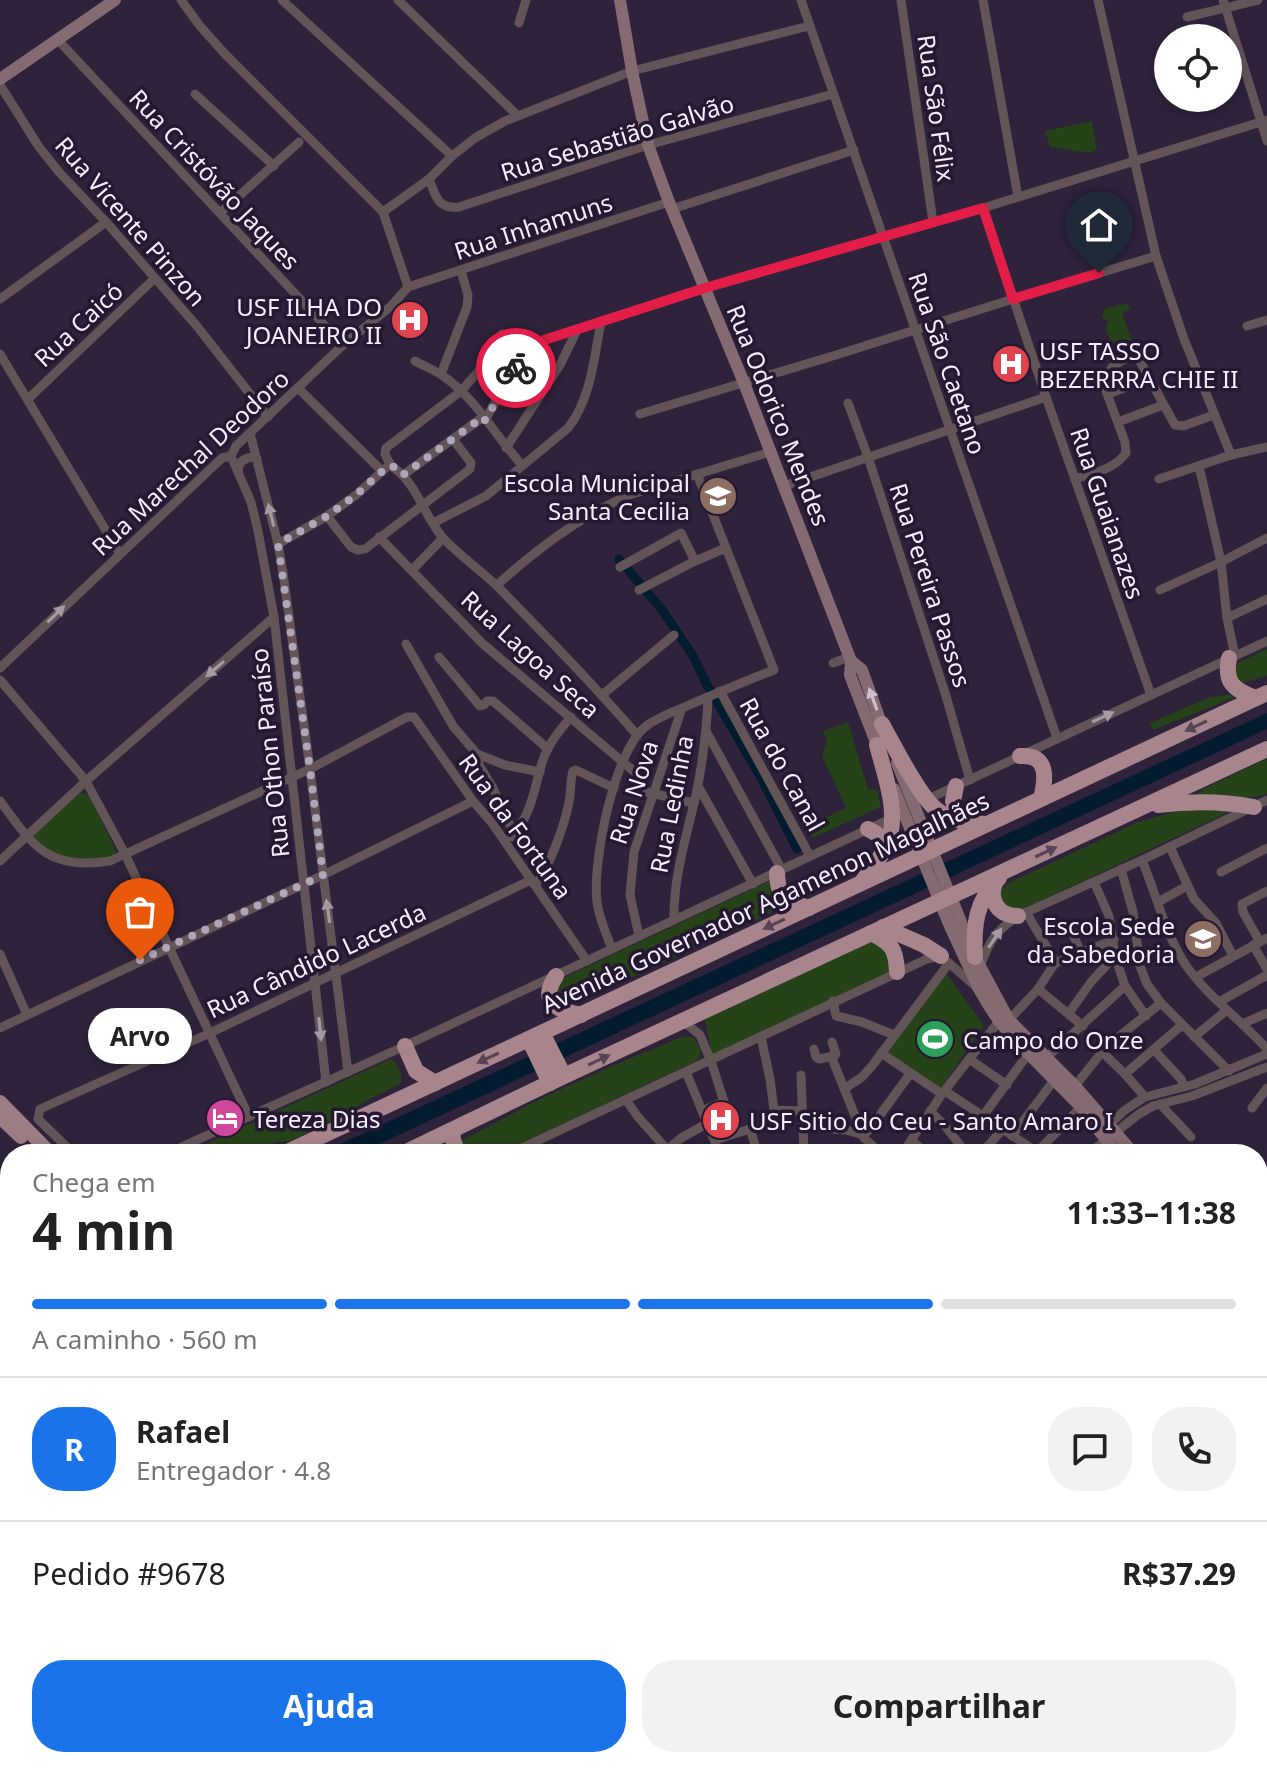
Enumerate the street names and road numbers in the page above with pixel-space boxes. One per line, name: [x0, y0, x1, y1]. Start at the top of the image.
street label: Rua São Félix: [910, 32, 964, 184]
street label: Rua Cristóvão Jaques: [122, 81, 308, 277]
street label: Rua Sebastião Galvão: [496, 86, 738, 188]
street label: Rua Vicente Pinzon: [48, 129, 214, 313]
street label: Rua Inhamuns: [450, 185, 616, 267]
street label: Rua São Caetano: [901, 268, 995, 458]
street label: Rua Caicó: [26, 274, 130, 374]
street label: Rua Odorico Mendes: [720, 299, 838, 531]
street label: Rua Marechal Deodoro: [84, 362, 296, 562]
street label: Rua Guaianazes: [1063, 423, 1153, 603]
street label: Rua Pereira Passos: [882, 479, 980, 691]
street label: Rua Lagoa Seca: [454, 583, 608, 725]
street label: Rua Othon Paraíso: [242, 647, 296, 859]
street label: Rua do Canal: [733, 691, 833, 837]
street label: Rua Ledinha: [641, 732, 701, 876]
street label: Rua Nova: [601, 736, 665, 848]
street label: Rua da Fortuna: [452, 746, 580, 906]
street label: Avenida Governador Agamenon Magalhães: [536, 783, 994, 1021]
street label: Rua Cândido Lacerda: [201, 895, 431, 1025]

